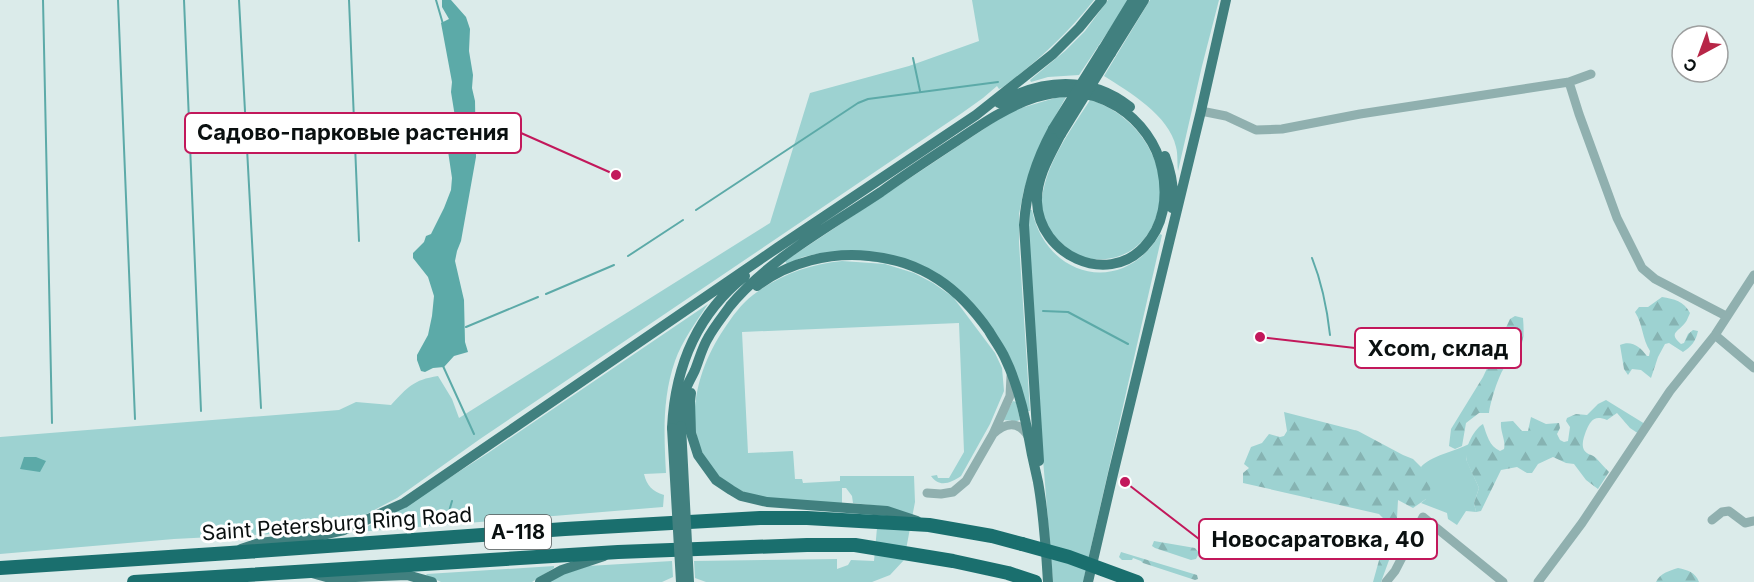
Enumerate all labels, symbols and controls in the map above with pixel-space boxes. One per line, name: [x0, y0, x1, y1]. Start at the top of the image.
north arrow: [1670, 24, 1730, 84]
text: С: [1679, 54, 1701, 77]
callout: Садово-парковые растения: [185, 113, 521, 153]
text: Садово-парковые растения: [197, 119, 509, 145]
callout: Xсom, склад: [1355, 328, 1521, 368]
text: Xсom, склад: [1367, 335, 1509, 361]
street label: Saint Petersburg Ring Road: [201, 502, 473, 545]
road number: А-118: [485, 515, 551, 549]
callout: Новосаратовка, 40: [1199, 519, 1437, 559]
text: Новосаратовка, 40: [1212, 526, 1424, 552]

